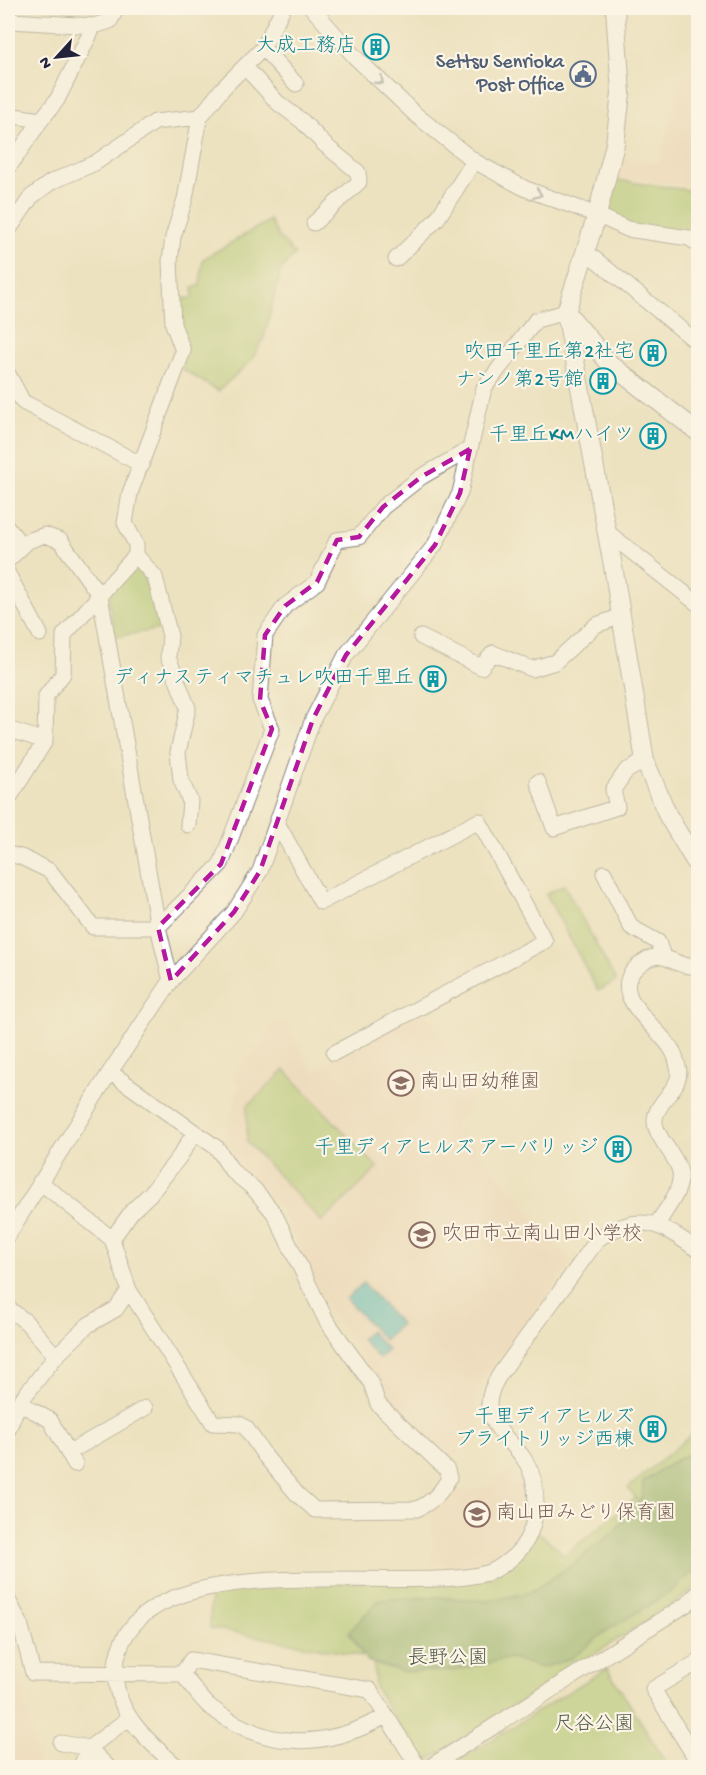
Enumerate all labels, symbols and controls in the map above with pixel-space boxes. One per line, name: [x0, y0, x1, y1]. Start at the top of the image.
north arrow: [27, 27, 87, 87]
building icon: 大成工務店: [361, 32, 391, 62]
place label: 大成工務店: [256, 34, 356, 59]
place label: Settsu Senrioka Post Office: [436, 52, 565, 98]
text: N: [36, 53, 58, 71]
public building icon: Settsu Senrioka Post Office: [568, 59, 598, 89]
one-way arrow: [374, 74, 384, 85]
one-way arrow: [532, 186, 543, 199]
building icon: 吹田千里丘第2社宅: [638, 338, 668, 368]
place label: 吹田千里丘第2社宅: [464, 340, 634, 365]
building icon: ナンノ第2号館: [588, 366, 618, 396]
place label: ナンノ第2号館: [455, 369, 584, 393]
building icon: 千里丘KMハイツ: [638, 421, 668, 451]
place label: 千里丘KMハイツ: [489, 424, 634, 448]
building icon: ディナスティマチュレ吹田千里丘: [418, 664, 448, 694]
place label: ディナスティマチュレ吹田千里丘: [114, 666, 414, 691]
school or university icon: 南山田幼稚園: [386, 1068, 416, 1098]
place label: 南山田幼稚園: [420, 1070, 540, 1095]
building icon: 千里ディアヒルズ アーバリッジ: [603, 1134, 633, 1164]
place label: 千里ディアヒルズ アーバリッジ: [314, 1137, 598, 1161]
school or university icon: 吹田市立南山田小学校: [407, 1220, 437, 1250]
place label: 吹田市立南山田小学校: [442, 1222, 642, 1247]
place label: 千里ディアヒルズ ブライトリッジ西棟: [455, 1406, 634, 1453]
building icon: 千里ディアヒルズ ブライトリッジ西棟: [638, 1414, 668, 1444]
school or university icon: 南山田みどり保育園: [462, 1499, 492, 1529]
place label: 南山田みどり保育園: [496, 1501, 676, 1526]
park label: 長野公園: [408, 1647, 488, 1671]
park label: 尺谷公園: [554, 1713, 634, 1737]

